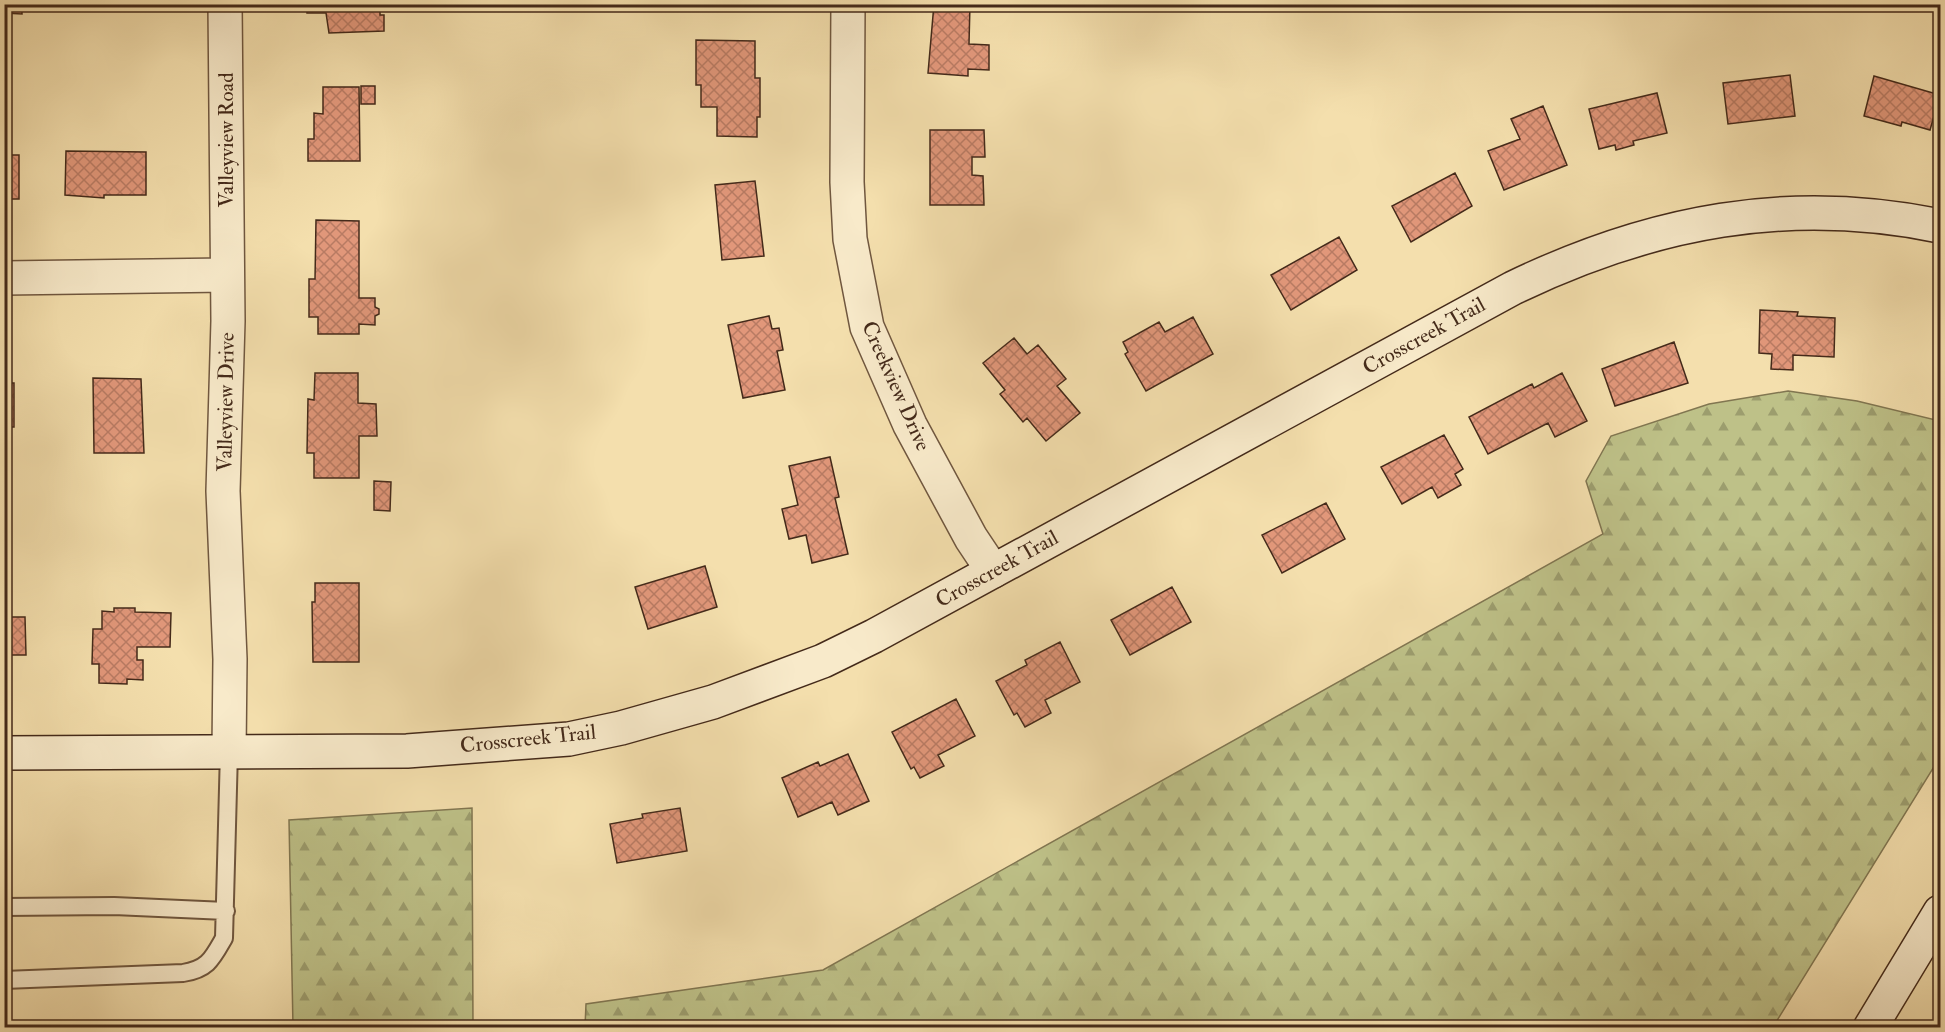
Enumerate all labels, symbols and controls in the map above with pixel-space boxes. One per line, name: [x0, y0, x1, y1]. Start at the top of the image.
street label: Valleyview Road: [213, 72, 240, 208]
street label: Crosscreek Trail: [1358, 291, 1491, 381]
street label: Creekview Drive: [855, 317, 937, 455]
street label: Valleyview Drive: [211, 332, 241, 472]
street label: Crosscreek Trail: [931, 524, 1064, 614]
street label: Crosscreek Trail: [459, 718, 598, 760]

